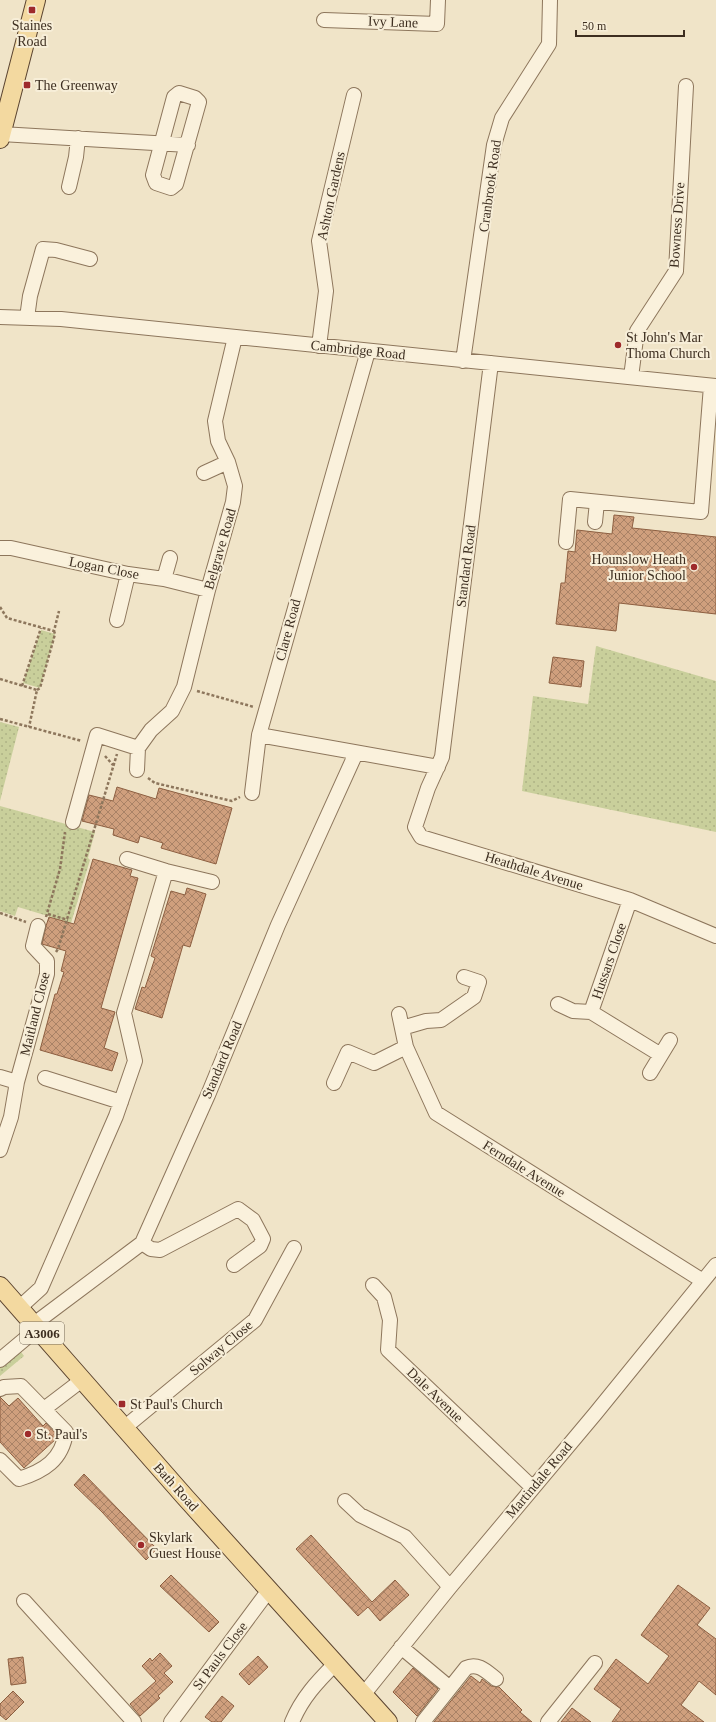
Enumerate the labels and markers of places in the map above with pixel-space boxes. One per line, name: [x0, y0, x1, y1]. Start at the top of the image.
marker: Staines Road: [27, 5, 37, 15]
place label: Staines Road: [12, 18, 52, 49]
place label: The Greenway: [35, 78, 118, 93]
marker: The Greenway: [22, 80, 32, 90]
place label: St John's Mar Thoma Church: [626, 330, 710, 361]
marker: St John's Mar Thoma Church: [613, 340, 623, 350]
place label: Hounslow Heath Junior School: [592, 552, 686, 583]
marker: Hounslow Heath Junior School: [689, 562, 699, 572]
place label: St Paul's Church: [130, 1397, 223, 1412]
marker: St Paul's Church: [117, 1399, 127, 1409]
place label: St. Paul's: [36, 1427, 88, 1442]
marker: St. Paul's: [23, 1429, 33, 1439]
place label: Skylark Guest House: [149, 1530, 221, 1561]
marker: Skylark Guest House: [136, 1540, 146, 1550]

